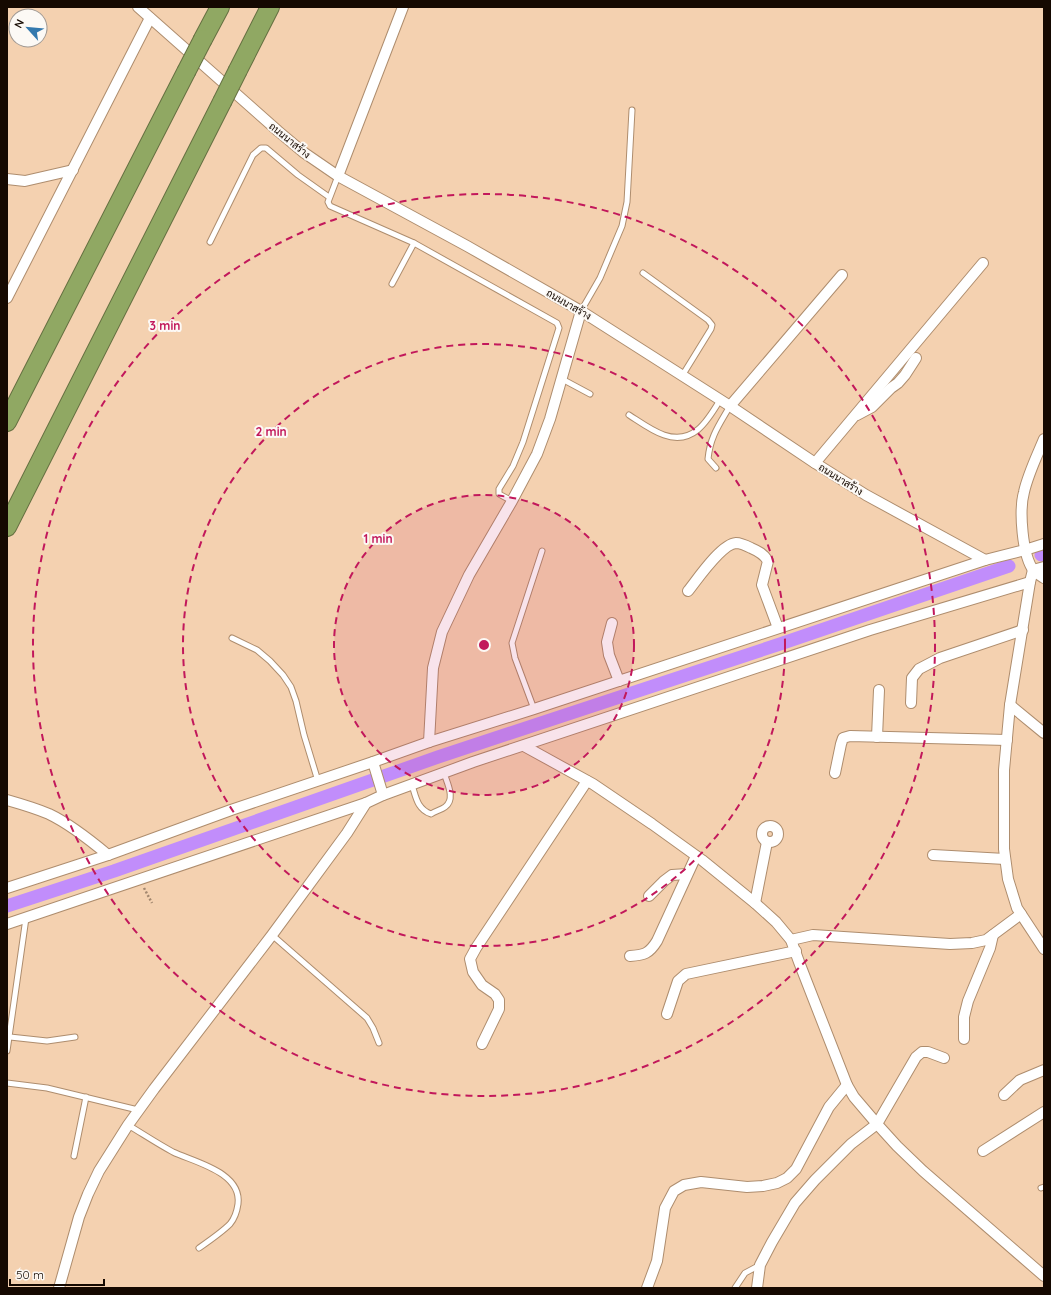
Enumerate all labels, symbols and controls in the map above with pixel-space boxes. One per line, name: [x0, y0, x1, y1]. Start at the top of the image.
north arrow: [8, 8, 48, 48]
text: N: [11, 17, 27, 30]
street label: ถนนนาสร้าง: [266, 120, 313, 161]
street label: ถนนนาสร้าง: [544, 286, 594, 323]
text: 3 min: [150, 318, 180, 333]
text: 2 min: [255, 424, 287, 439]
street label: ถนนนาสร้าง: [816, 461, 865, 498]
text: 1 min: [363, 531, 393, 546]
centre of rings: [477, 638, 491, 652]
scale bar: [10, 1261, 104, 1287]
text: 50 m: [16, 1267, 44, 1282]

